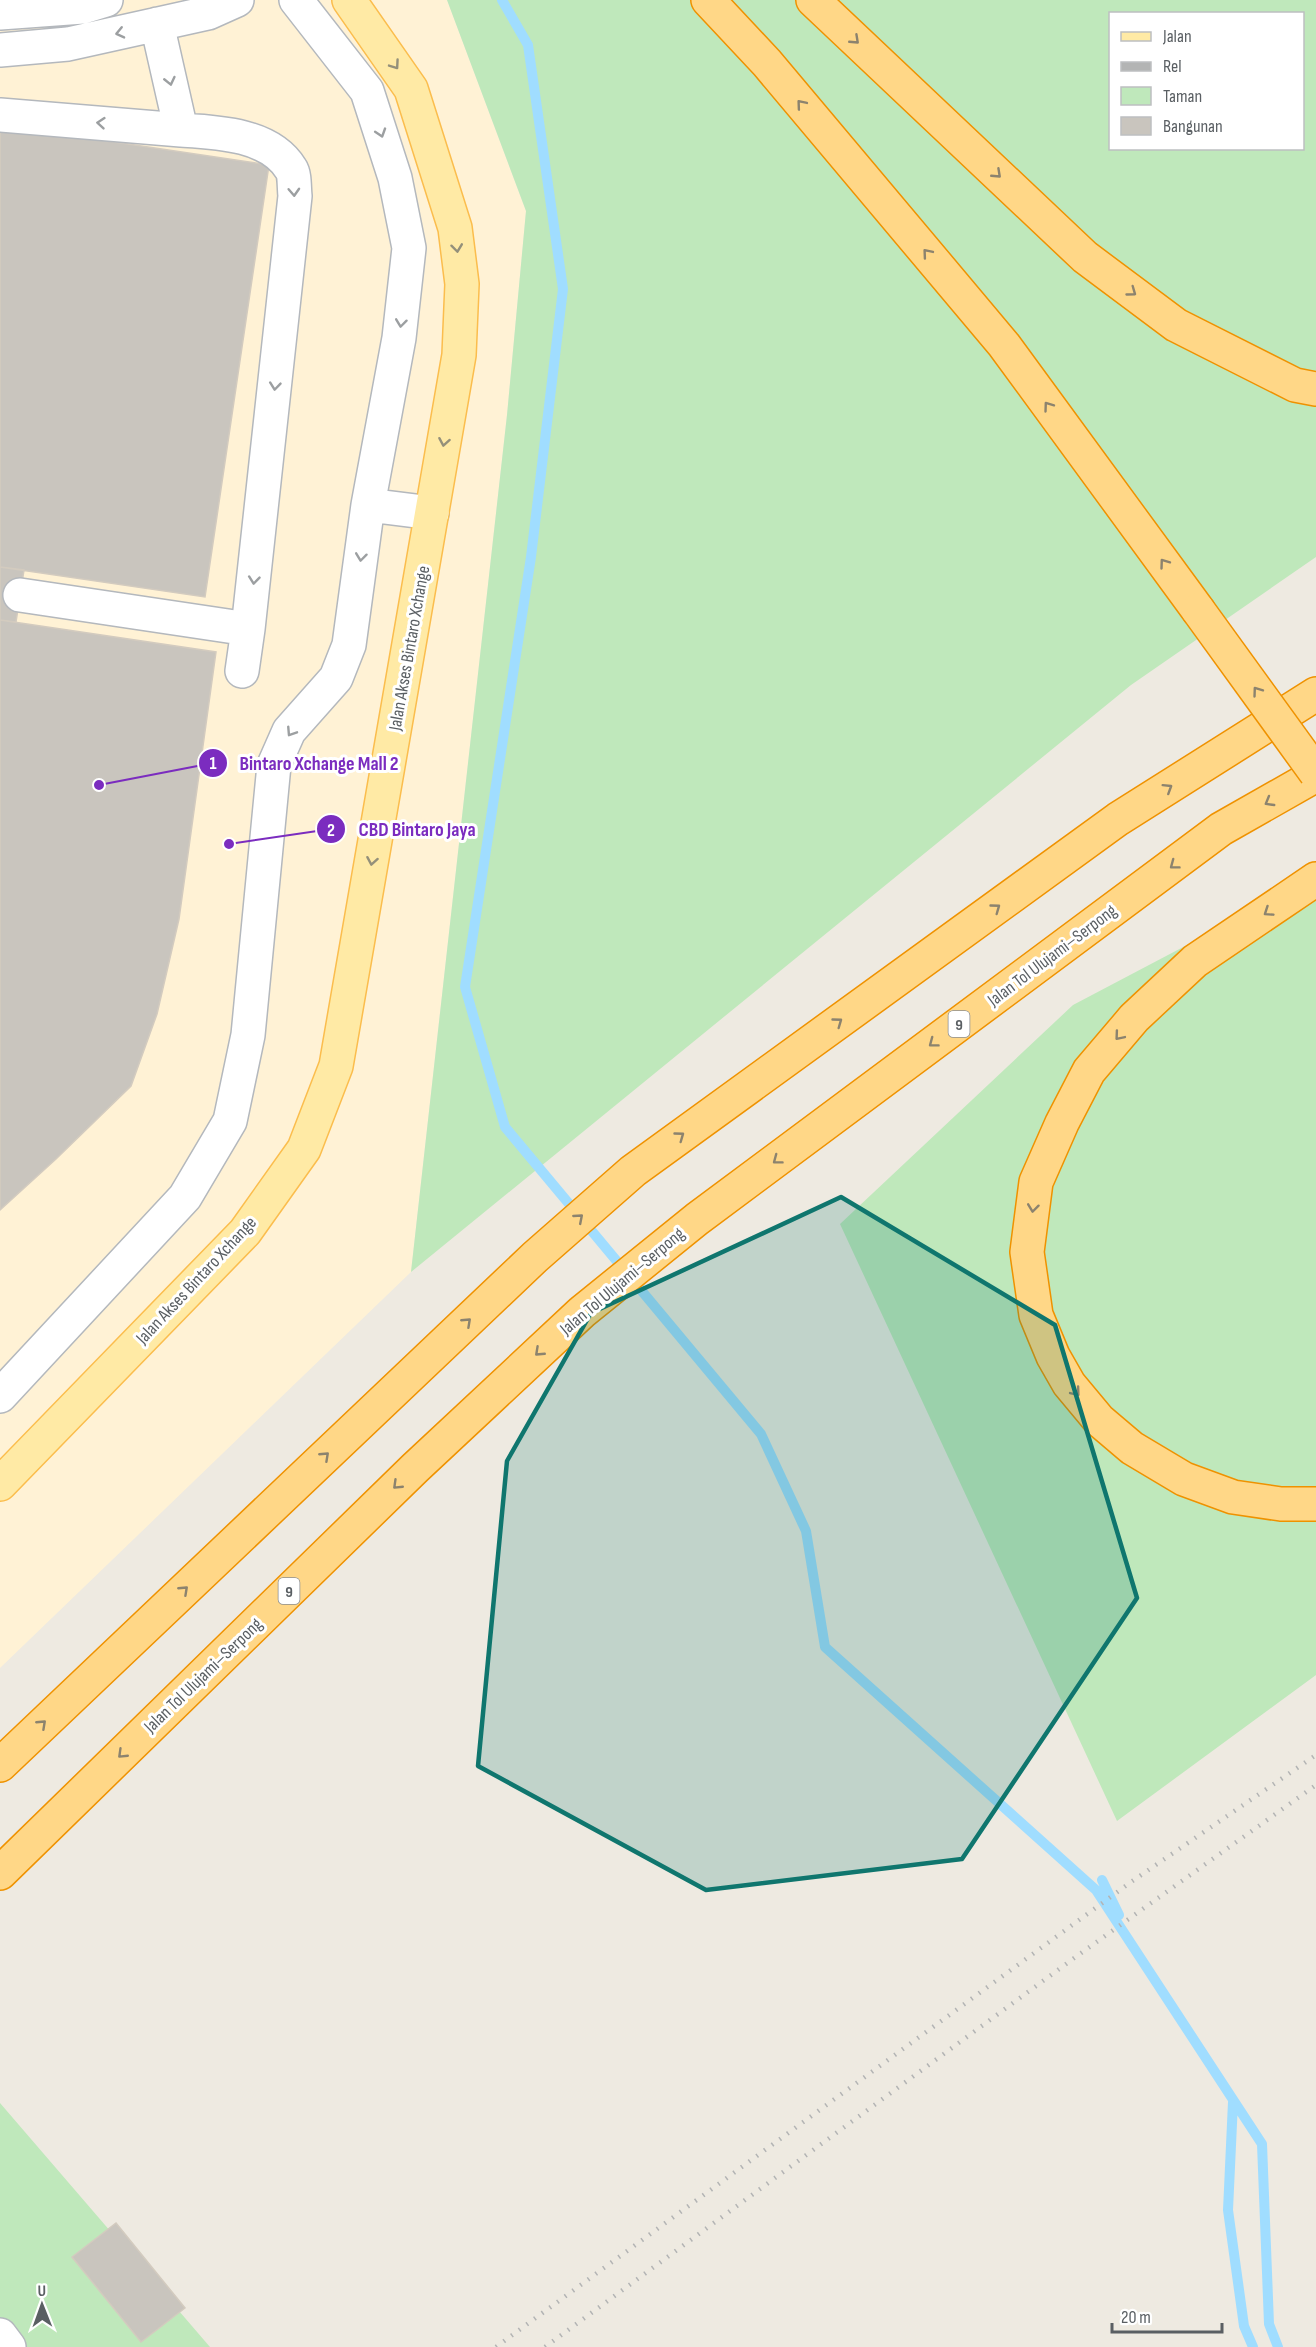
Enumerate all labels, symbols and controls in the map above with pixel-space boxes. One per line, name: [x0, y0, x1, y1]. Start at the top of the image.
legend: [1109, 12, 1304, 150]
one-way arrow: [116, 25, 126, 38]
text: Jalan: [1162, 26, 1192, 47]
one-way arrow: [849, 33, 859, 44]
text: Rel: [1163, 56, 1182, 77]
one-way arrow: [388, 58, 399, 69]
one-way arrow: [162, 76, 175, 86]
text: Taman: [1163, 86, 1202, 107]
one-way arrow: [797, 100, 808, 111]
text: Bangunan: [1163, 116, 1223, 137]
one-way arrow: [97, 117, 106, 130]
one-way arrow: [373, 127, 386, 138]
one-way arrow: [990, 167, 1001, 178]
one-way arrow: [287, 188, 300, 197]
one-way arrow: [450, 244, 463, 253]
one-way arrow: [923, 249, 934, 260]
one-way arrow: [1125, 285, 1136, 296]
one-way arrow: [395, 319, 407, 328]
one-way arrow: [269, 382, 282, 391]
one-way arrow: [1044, 401, 1055, 412]
one-way arrow: [439, 437, 451, 446]
one-way arrow: [355, 552, 367, 562]
one-way arrow: [1160, 558, 1171, 569]
street label: Jalan Akses Bintaro Xchange: [384, 564, 434, 733]
one-way arrow: [248, 575, 261, 584]
one-way arrow: [1253, 687, 1264, 698]
one-way arrow: [286, 726, 298, 736]
callout: Bintaro Xchange Mall 2: [198, 744, 411, 782]
text: Bintaro Xchange Mall 2: [239, 752, 399, 776]
text: 1: [209, 753, 217, 774]
one-way arrow: [1162, 783, 1172, 795]
one-way arrow: [1264, 795, 1275, 807]
callout: CBD Bintaro Jaya: [316, 810, 487, 848]
text: CBD Bintaro Jaya: [358, 818, 476, 842]
text: 2: [327, 820, 335, 841]
one-way arrow: [366, 857, 378, 866]
one-way arrow: [1170, 857, 1181, 868]
street label: Jalan Tol Ulujami–Serpong: [983, 900, 1121, 1011]
one-way arrow: [989, 904, 1000, 915]
one-way arrow: [1263, 905, 1274, 916]
road number: 9: [948, 1011, 970, 1037]
one-way arrow: [831, 1018, 842, 1029]
one-way arrow: [1115, 1029, 1126, 1040]
one-way arrow: [929, 1036, 940, 1047]
one-way arrow: [674, 1132, 685, 1143]
one-way arrow: [772, 1152, 783, 1163]
one-way arrow: [1027, 1204, 1040, 1213]
street label: Jalan Akses Bintaro Xchange: [131, 1212, 261, 1349]
one-way arrow: [572, 1214, 583, 1225]
street label: Jalan Tol Ulujami–Serpong: [555, 1223, 689, 1340]
one-way arrow: [459, 1318, 470, 1329]
one-way arrow: [535, 1345, 546, 1356]
one-way arrow: [1069, 1385, 1080, 1396]
one-way arrow: [319, 1452, 329, 1463]
one-way arrow: [393, 1478, 404, 1489]
road number: 9: [278, 1578, 300, 1604]
one-way arrow: [177, 1586, 188, 1597]
street label: Jalan Tol Ulujami–Serpong: [139, 1614, 267, 1738]
one-way arrow: [36, 1720, 46, 1731]
one-way arrow: [119, 1746, 130, 1757]
north arrow: [12, 2275, 72, 2335]
text: U: [37, 2282, 46, 2301]
scale bar: [1112, 2296, 1222, 2334]
text: 20 m: [1121, 2307, 1151, 2328]

